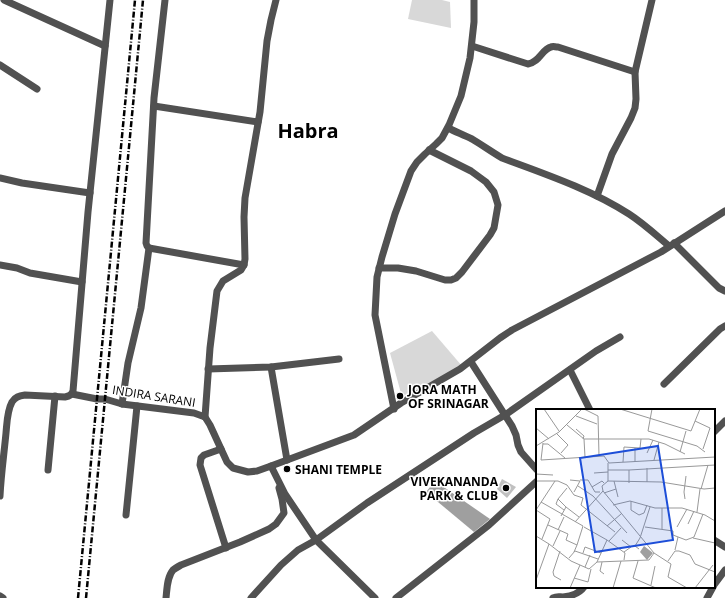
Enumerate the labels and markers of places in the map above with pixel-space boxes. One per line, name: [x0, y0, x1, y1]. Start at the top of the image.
place label: JORA MATH OF SRINAGAR: [407, 381, 489, 412]
marker: JORA MATH OF SRINAGAR: [395, 391, 405, 401]
place label: SHANI TEMPLE: [295, 461, 382, 478]
marker: SHANI TEMPLE: [282, 464, 292, 474]
place label: VIVEKANANDA PARK & CLUB: [411, 473, 499, 504]
marker: VIVEKANANDA PARK & CLUB: [501, 483, 511, 493]

